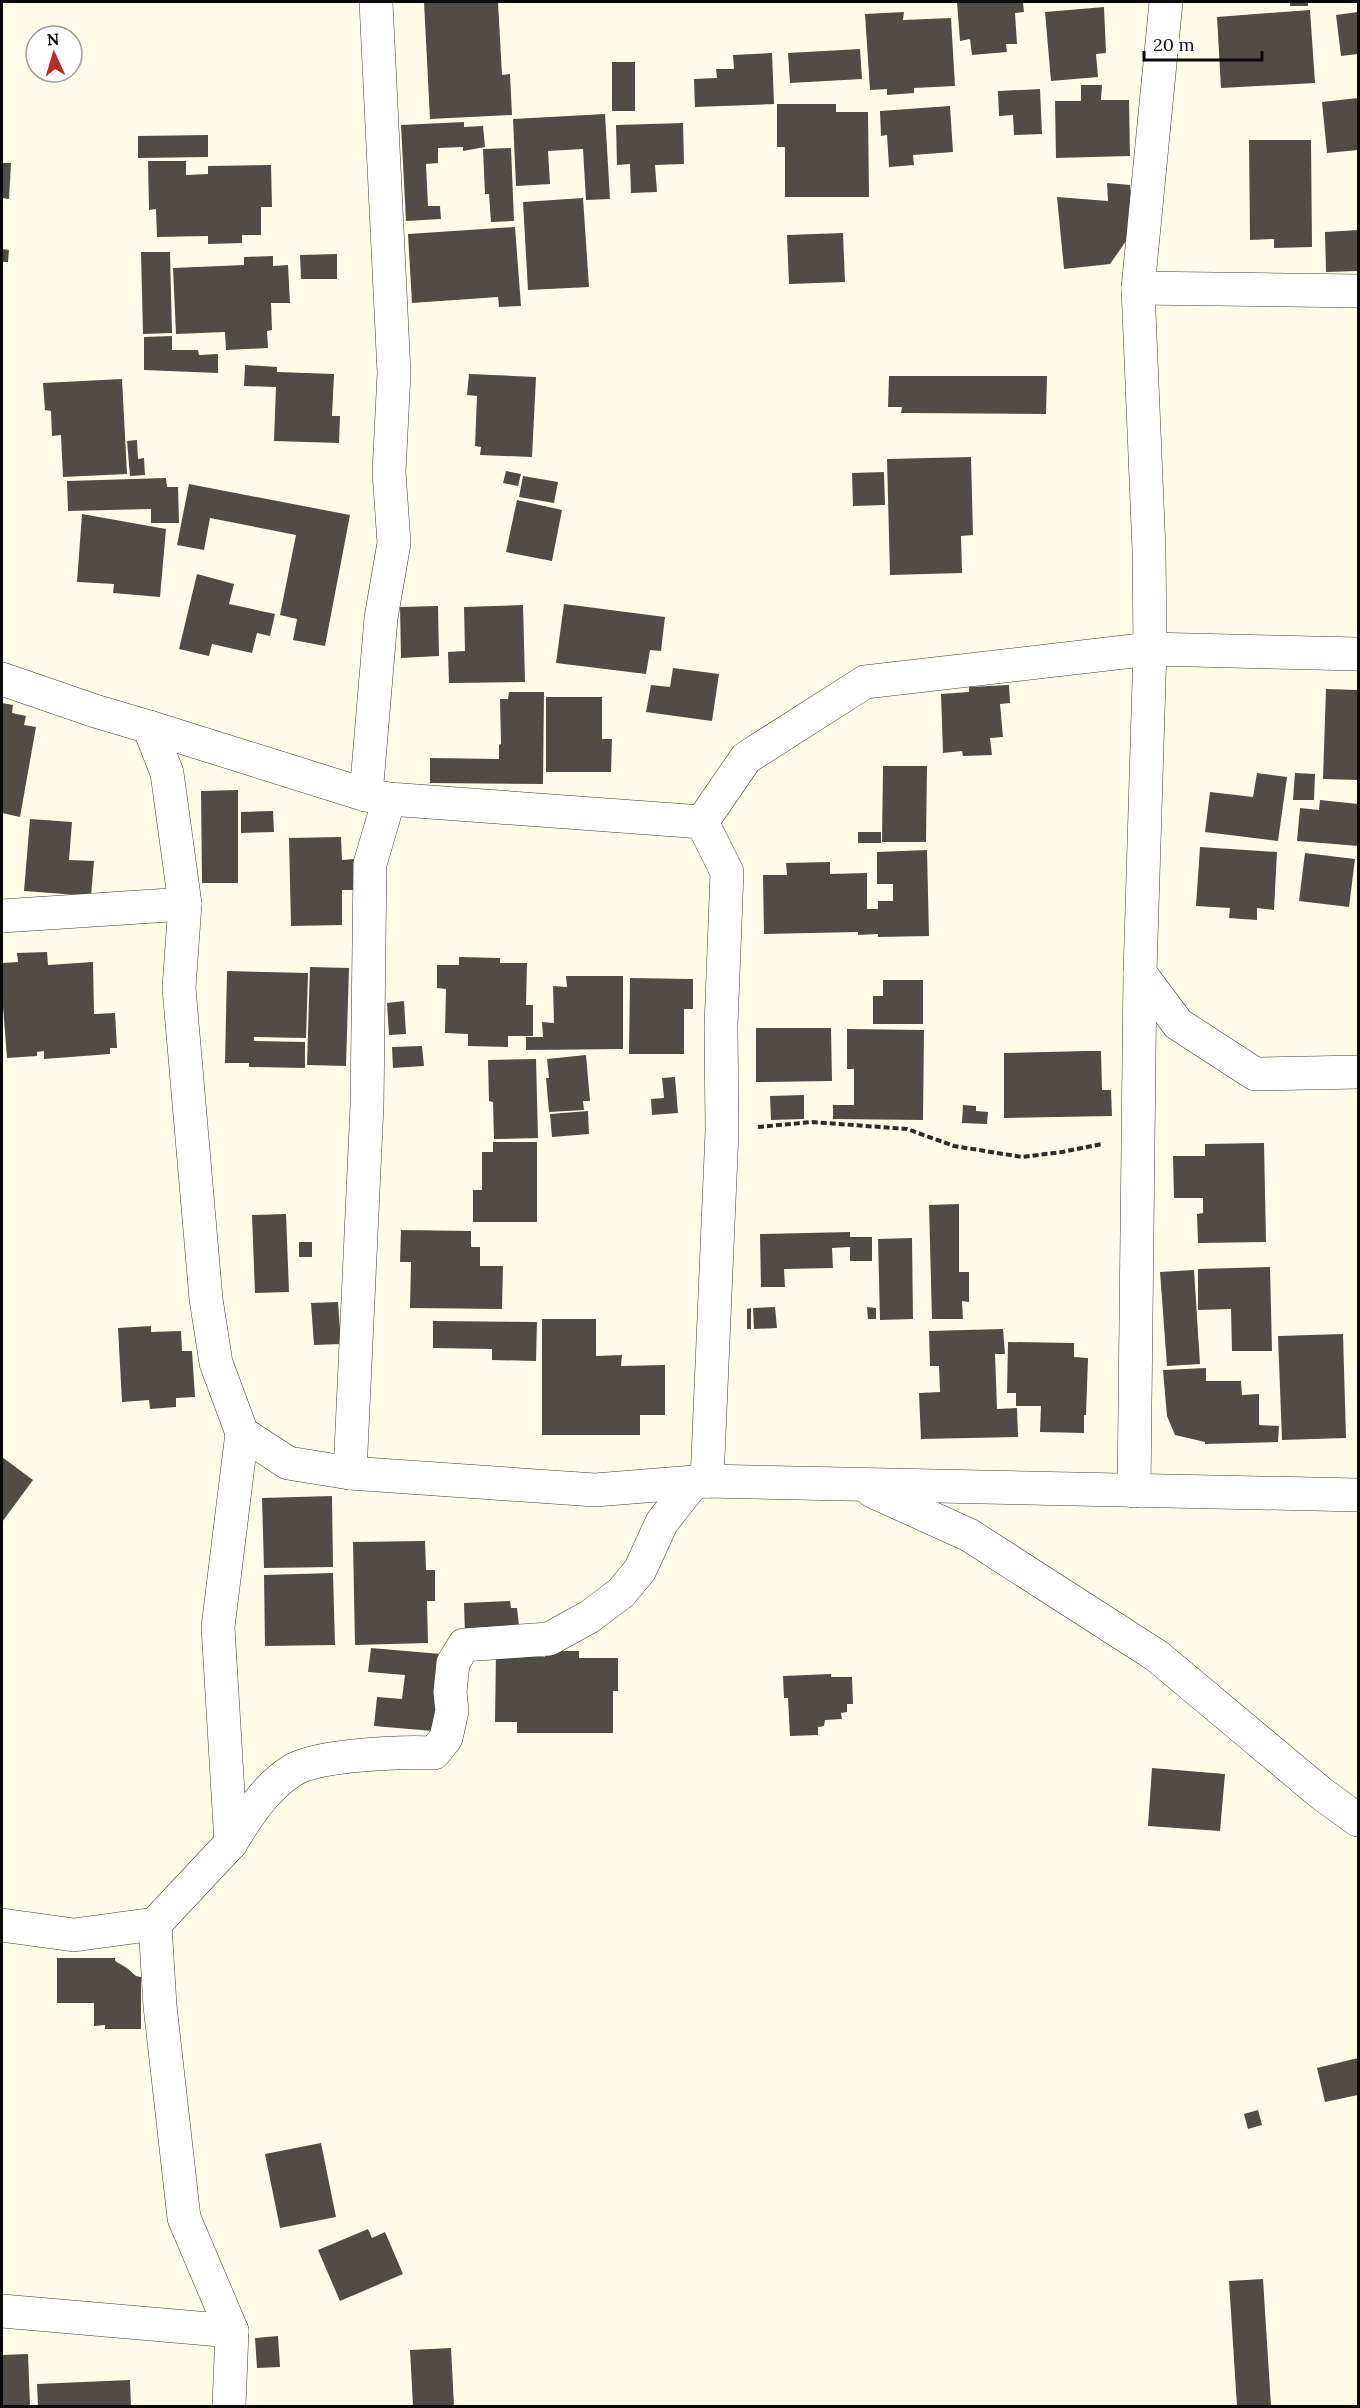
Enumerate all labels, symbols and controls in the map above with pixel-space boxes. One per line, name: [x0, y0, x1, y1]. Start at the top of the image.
north arrow: [24, 24, 84, 84]
scale bar: [1144, 24, 1262, 62]
text: N: [46, 29, 60, 49]
text: 20 m: [1153, 33, 1195, 56]

